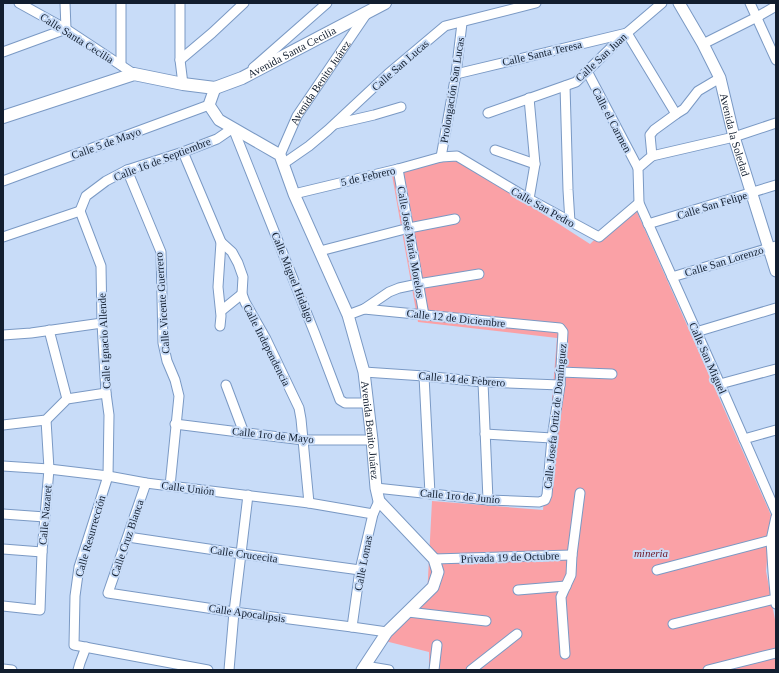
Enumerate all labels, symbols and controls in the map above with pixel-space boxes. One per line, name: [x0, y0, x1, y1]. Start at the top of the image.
street label: Calle Santa Cecilia: [38, 11, 116, 65]
street label: Avenida Santa Cecilia: [246, 24, 338, 80]
street label: Calle San Juan: [573, 30, 629, 84]
street label: Prolongación San Lucas: [438, 36, 466, 144]
street label: Calle San Lucas: [369, 37, 431, 93]
street label: Avenida Benito Juárez: [288, 38, 353, 127]
street label: Calle Santa Teresa: [501, 38, 583, 68]
street label: Calle el Carmen: [590, 86, 634, 155]
street label: Avenida la Soledad: [718, 92, 752, 178]
street label: Calle 5 de Mayo: [70, 125, 143, 161]
street label: Calle 16 de Septiembre: [112, 135, 212, 183]
street label: 5 de Febrero: [340, 164, 397, 188]
street label: Calle José María Morelos: [395, 185, 427, 299]
street label: Calle San Pedro: [509, 185, 577, 230]
street label: Calle San Felipe: [675, 189, 749, 221]
street label: Calle Miguel Hidalgo: [269, 230, 317, 324]
street label: Calle San Lorenzo: [683, 243, 765, 279]
street label: Calle Vicente Guerrero: [152, 251, 172, 354]
street label: Calle Ignacio Allende: [95, 293, 113, 389]
street label: Calle Independencia: [241, 302, 293, 388]
street label: Calle 12 de Diciembre: [406, 307, 506, 329]
street label: Calle San Miguel: [687, 320, 729, 396]
street label: Calle Josefa Ortiz de Domínguez: [541, 343, 569, 489]
street label: Calle 14 de Febrero: [418, 369, 506, 389]
street label: Avenida Benito Juárez: [359, 380, 381, 480]
street label: Calle 1ro de Mayo: [232, 425, 315, 445]
street label: Calle Unión: [161, 479, 216, 497]
street label: Calle Nazaret: [36, 485, 54, 545]
street label: Calle 1ro de Junio: [419, 487, 501, 506]
street label: Calle Resurrección: [73, 493, 107, 578]
street label: Calle Cruz Blanca: [108, 498, 146, 578]
street label: Calle Lomas: [352, 534, 374, 592]
street label: Calle Crucecita: [209, 543, 279, 565]
park label: mineria: [634, 547, 669, 559]
street label: Privada 19 de Octubre: [460, 549, 560, 565]
street label: Calle Apocalipsis: [208, 602, 286, 624]

